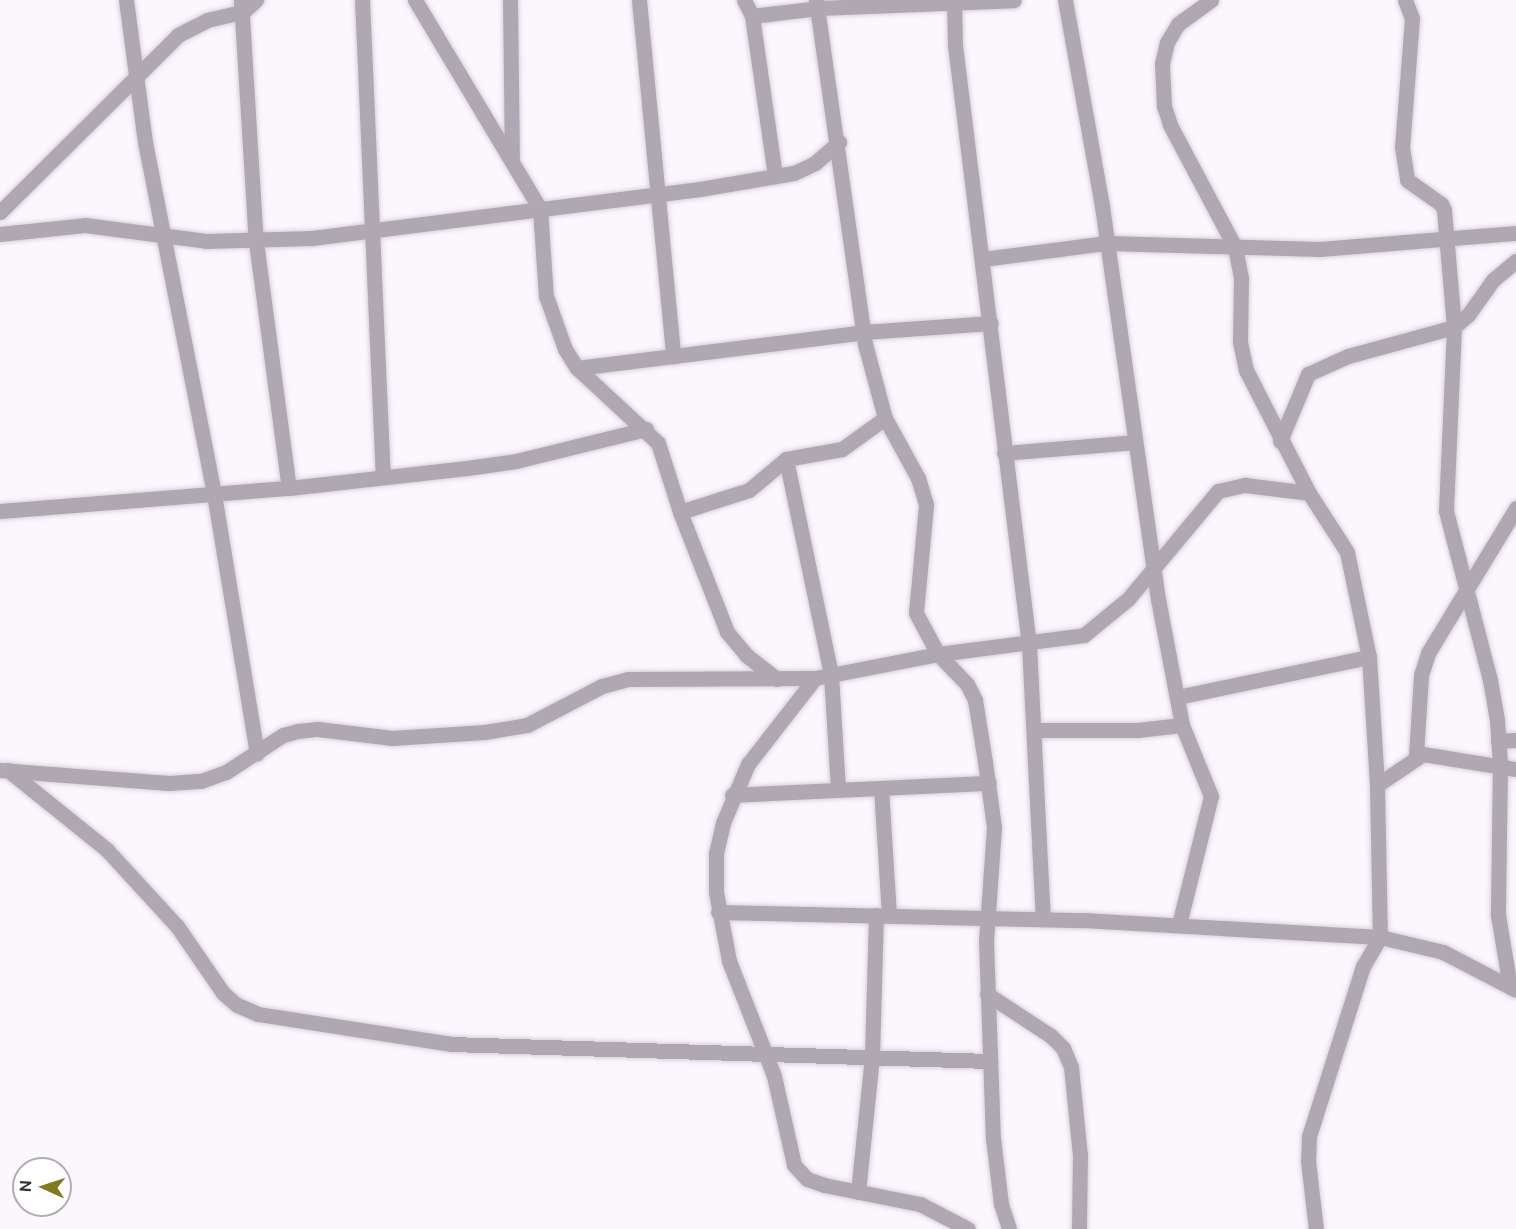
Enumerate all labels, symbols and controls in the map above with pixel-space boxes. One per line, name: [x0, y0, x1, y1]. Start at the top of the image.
north arrow: [12, 1157, 72, 1217]
text: N: [15, 1180, 36, 1193]

